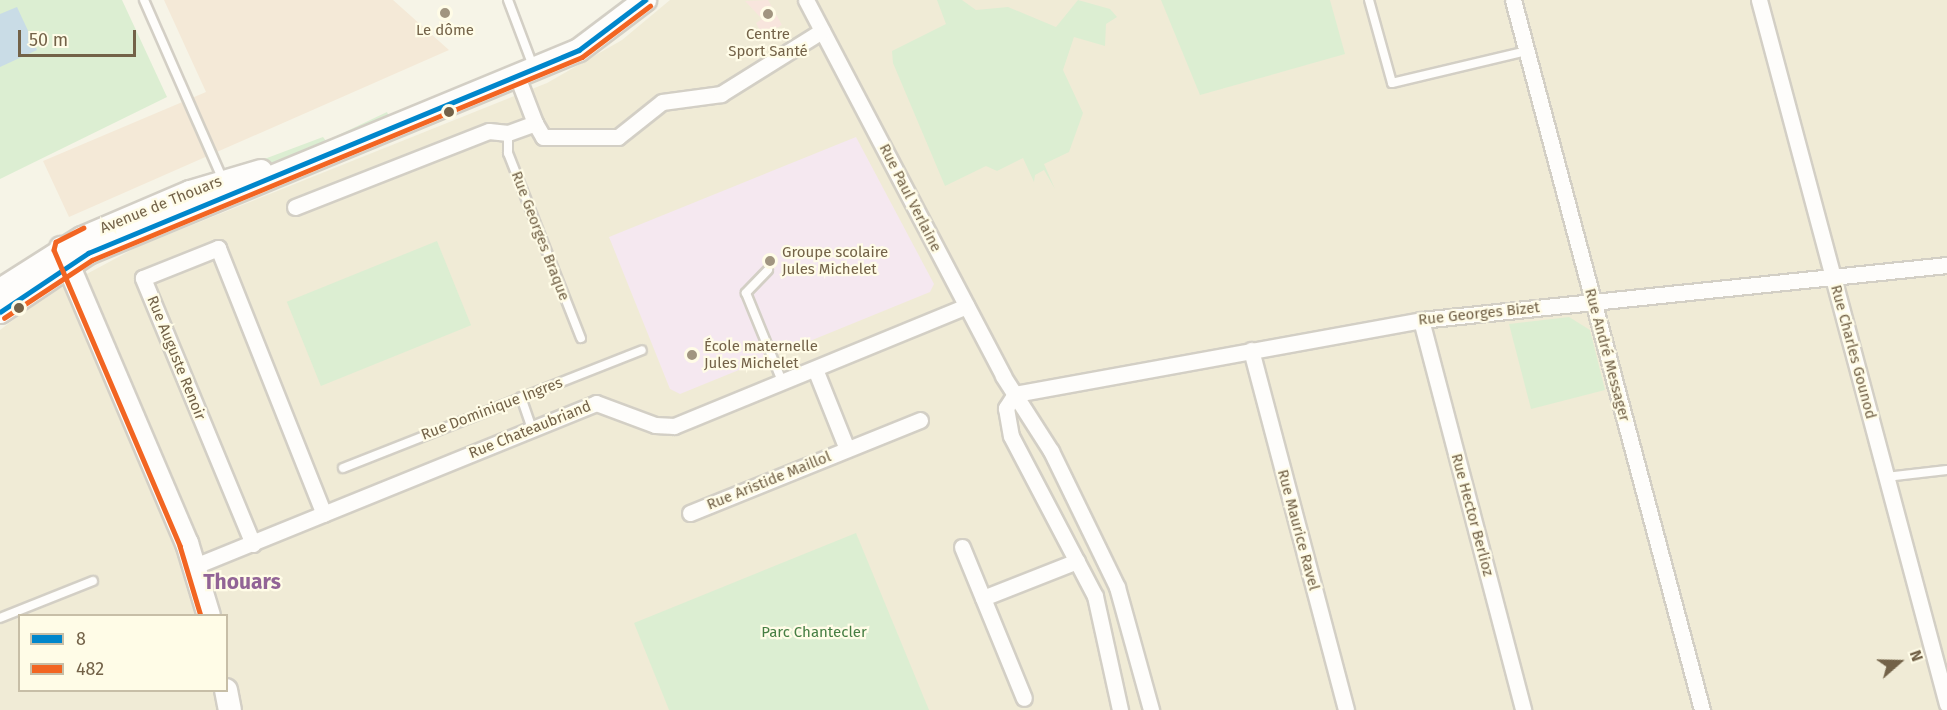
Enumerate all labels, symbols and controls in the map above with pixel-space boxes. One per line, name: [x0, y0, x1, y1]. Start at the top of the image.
marker: Centre Sport Santé: [759, 5, 777, 23]
marker: Le dôme: [438, 6, 452, 20]
scale bar: [21, 18, 140, 56]
place label: Le dôme: [416, 22, 474, 40]
place label: Centre Sport Santé: [728, 25, 808, 60]
text: 50 m: [29, 29, 68, 51]
unlabelled marker: [443, 106, 455, 118]
street label: Rue Paul Verlaine: [875, 141, 945, 255]
street label: Rue Georges Braque: [507, 169, 573, 303]
street label: Avenue de Thouars: [98, 172, 224, 238]
place label: Groupe scolaire Jules Michelet: [782, 243, 888, 278]
marker: Groupe scolaire Jules Michelet: [763, 254, 777, 268]
street label: Rue Charles Gounod: [1826, 283, 1880, 421]
street label: Rue André Messager: [1581, 287, 1633, 423]
street label: Rue Auguste Renoir: [143, 293, 209, 423]
street label: Rue Georges Bizet: [1417, 299, 1541, 329]
unlabelled marker: [13, 302, 25, 314]
place label: École maternelle Jules Michelet: [704, 337, 818, 372]
marker: École maternelle Jules Michelet: [685, 348, 699, 362]
street label: Rue Dominique Ingres: [419, 374, 565, 444]
street label: Rue Chateaubriand: [466, 397, 594, 463]
street label: Rue Aristide Maillol: [704, 448, 834, 514]
street label: Rue Hector Berlioz: [1447, 452, 1497, 578]
street label: Rue Maurice Ravel: [1273, 468, 1323, 592]
district label: Thouars: [203, 569, 281, 595]
legend: [18, 614, 228, 692]
park label: Parc Chantecler: [761, 624, 867, 642]
text: 8: [76, 628, 86, 650]
north arrow: [1869, 632, 1929, 692]
text: N: [1906, 647, 1927, 664]
text: 482: [76, 658, 104, 680]

